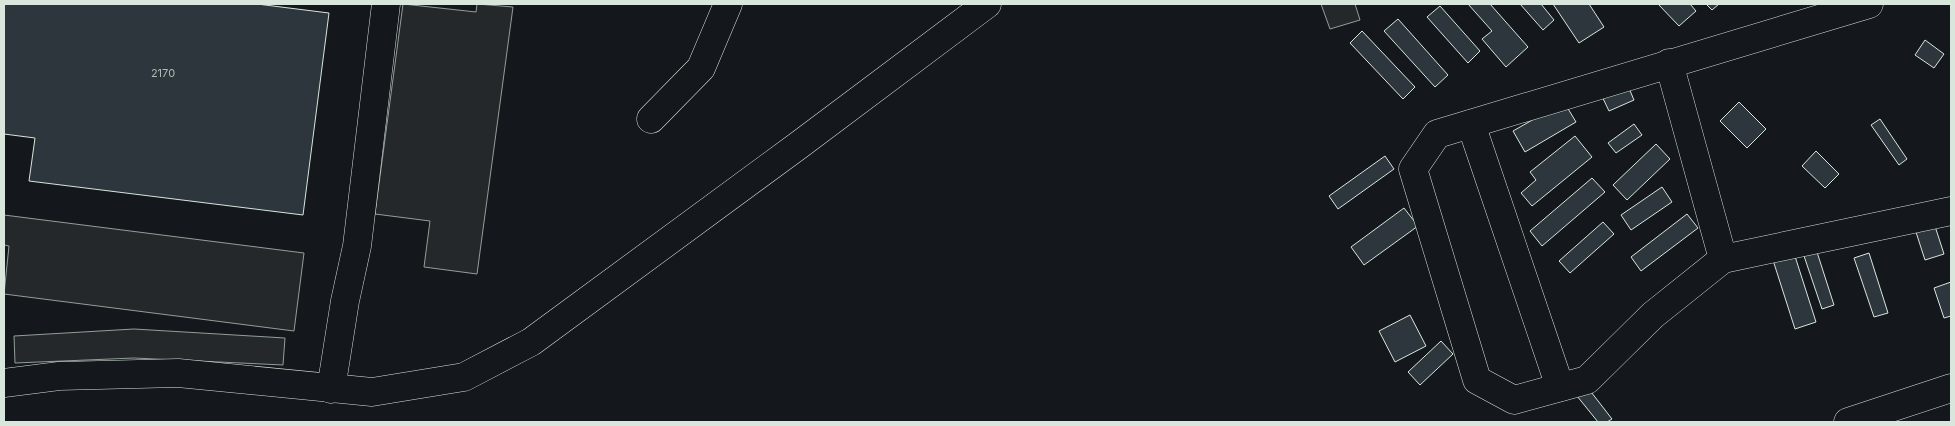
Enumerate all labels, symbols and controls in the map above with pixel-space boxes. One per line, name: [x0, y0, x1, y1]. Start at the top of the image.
house number: 2170: [151, 66, 175, 80]

